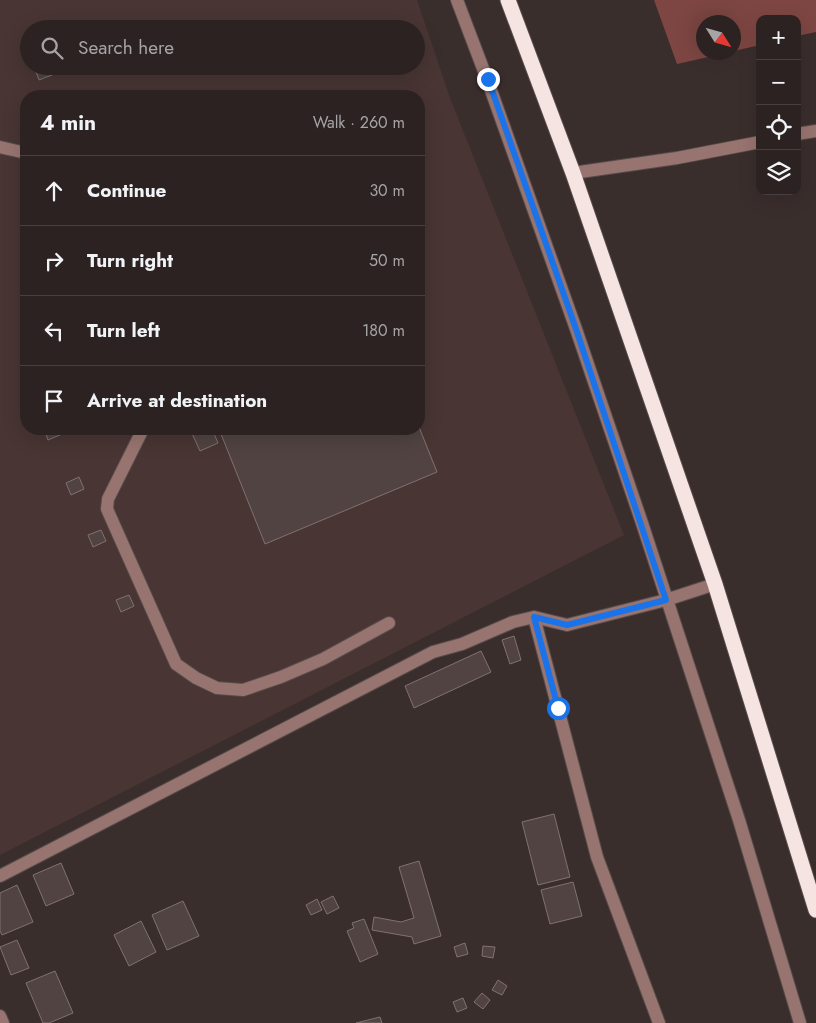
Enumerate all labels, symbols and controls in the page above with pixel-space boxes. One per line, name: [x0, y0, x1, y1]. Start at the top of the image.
north arrow: [696, 15, 741, 60]
map controls: [756, 15, 801, 195]
button: +: [756, 15, 801, 60]
search box: [20, 20, 425, 75]
icon: search: [38, 34, 66, 62]
text: Search here: [78, 34, 174, 61]
button: −: [756, 60, 801, 105]
route end: [477, 68, 500, 91]
button: locate: [756, 105, 801, 150]
text: 4 min: [40, 108, 96, 138]
text: Walk · 260 m: [313, 111, 405, 134]
button: layers: [756, 150, 801, 195]
icon: ahead: [40, 177, 68, 205]
text: Continue: [87, 177, 166, 204]
text: 30 m: [369, 179, 405, 202]
icon: right: [40, 247, 68, 275]
text: Turn right: [87, 247, 173, 274]
text: 50 m: [369, 249, 405, 272]
icon: left: [40, 317, 68, 345]
text: Turn left: [87, 317, 160, 344]
text: 180 m: [362, 319, 405, 342]
icon: arrive: [40, 387, 68, 415]
text: Arrive at destination: [87, 387, 267, 414]
route start: [547, 697, 570, 720]

